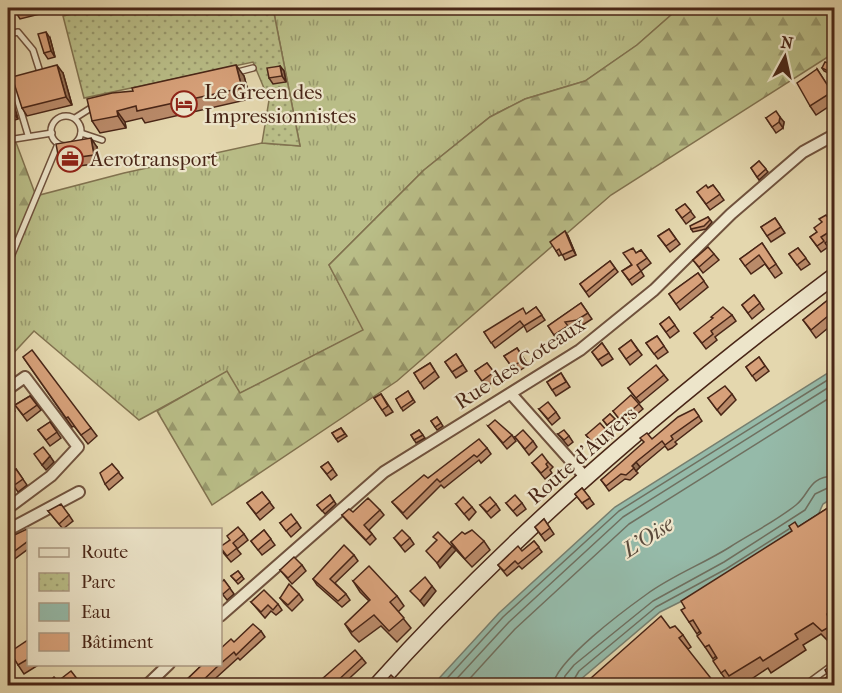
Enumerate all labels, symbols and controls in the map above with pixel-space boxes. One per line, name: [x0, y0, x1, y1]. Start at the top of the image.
north arrow: [755, 27, 815, 87]
text: N: [780, 32, 795, 53]
place label: Le Green des Impressionnistes: [204, 80, 356, 128]
hotel icon: Le Green des Impressionnistes: [169, 89, 199, 119]
office icon: Aerotransport: [55, 144, 85, 174]
place label: Aerotransport: [89, 147, 218, 171]
street label: Rue des Coteaux: [450, 312, 590, 414]
street label: Route d'Auvers: [522, 401, 642, 509]
water label: L'Oise: [616, 510, 679, 564]
legend: [27, 528, 222, 666]
text: Route: [81, 542, 128, 563]
text: Parc: [81, 572, 116, 593]
text: Eau: [81, 602, 110, 623]
text: Bâtiment: [81, 632, 154, 653]

